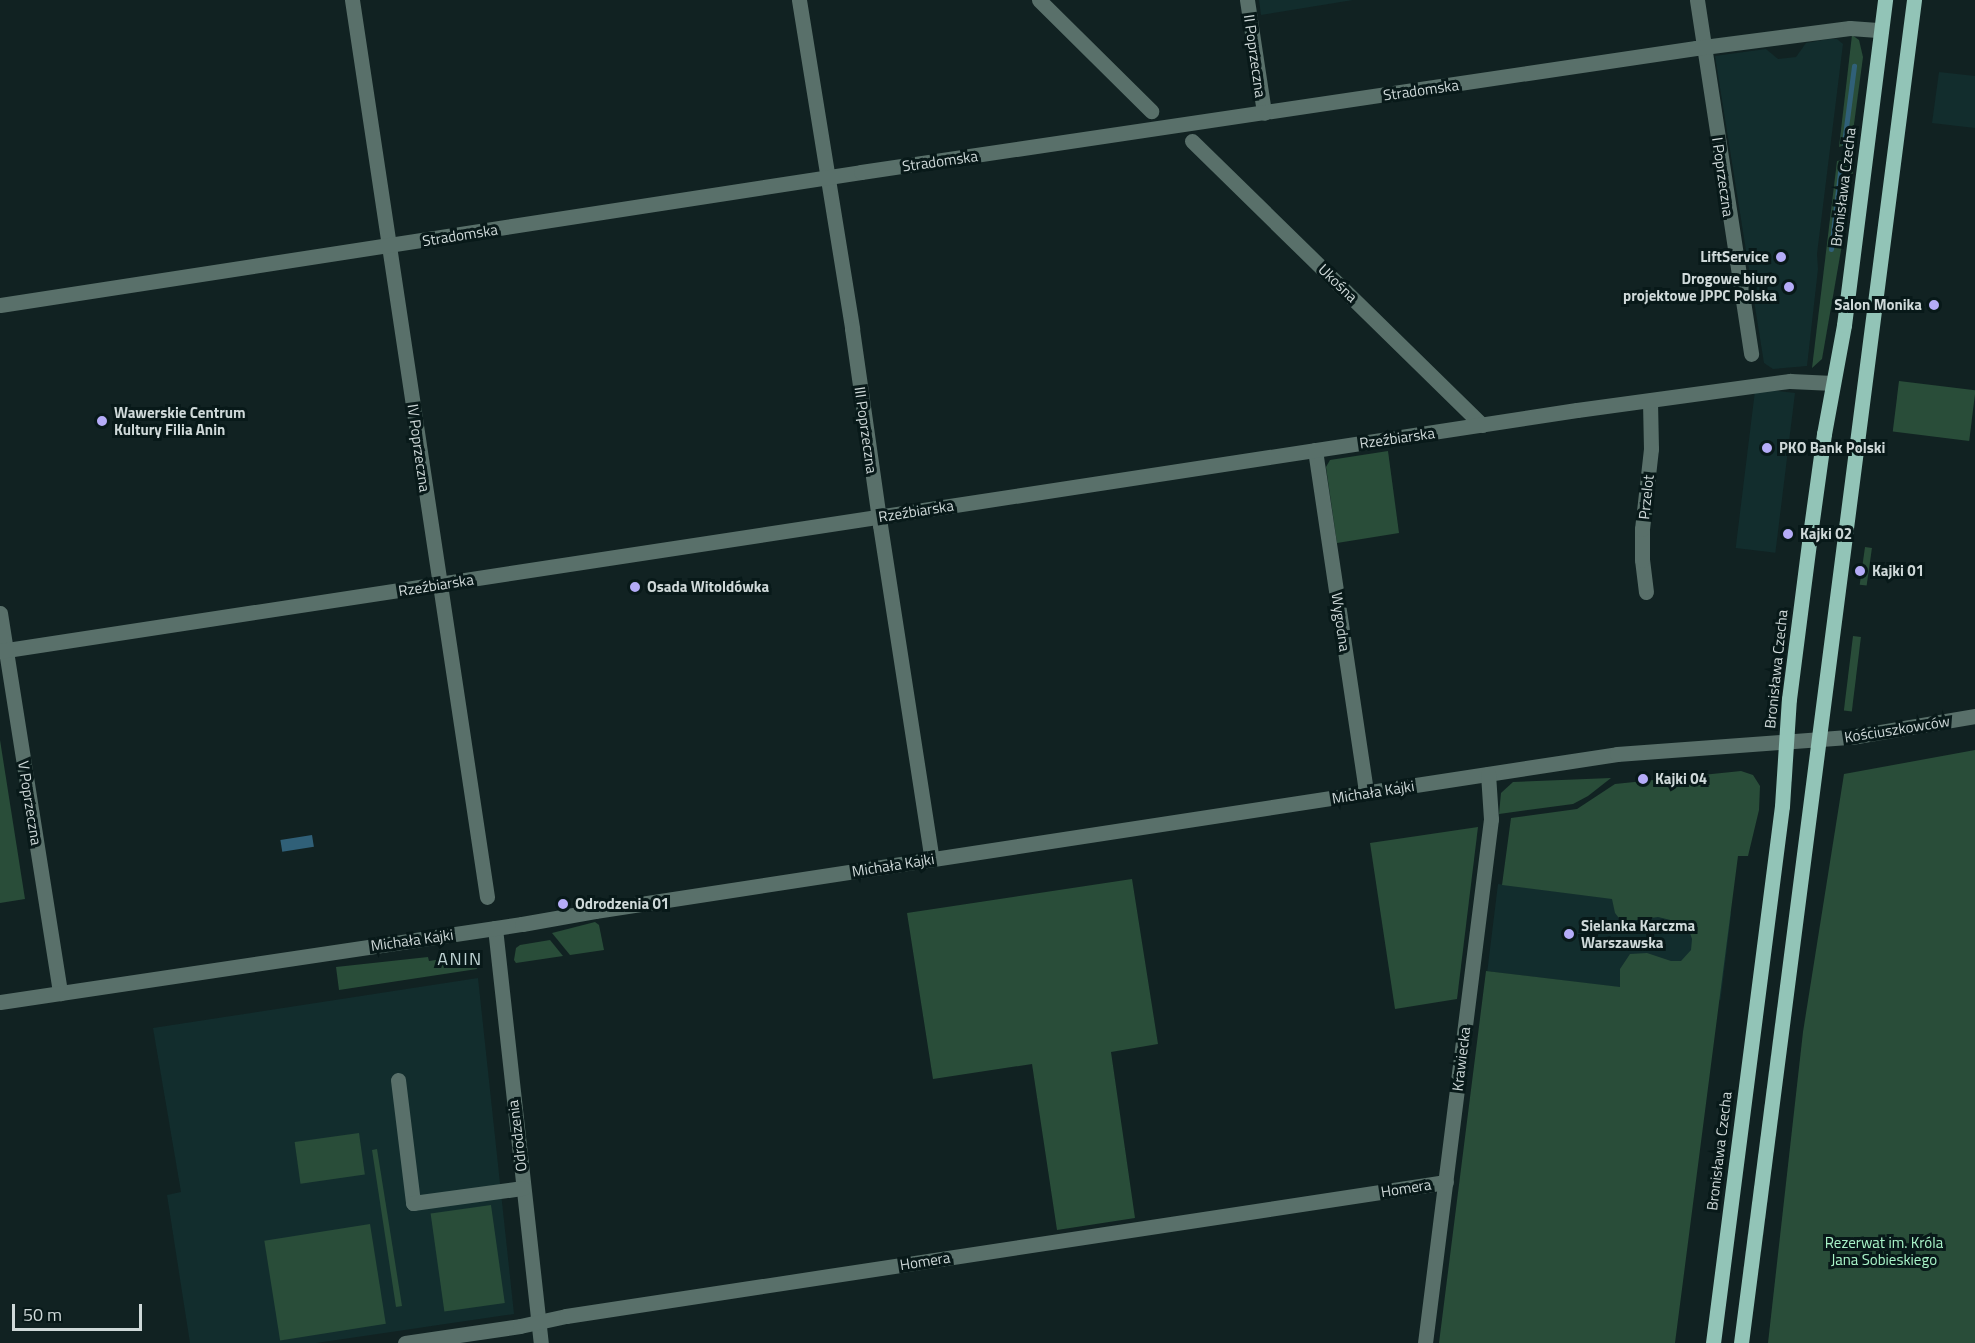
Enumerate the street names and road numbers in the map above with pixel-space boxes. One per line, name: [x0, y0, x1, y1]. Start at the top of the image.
street label: II Poprzeczna: [1240, 13, 1270, 99]
street label: Stradomska: [1382, 76, 1460, 104]
street label: Bronisława Czecha: [1827, 127, 1859, 247]
street label: I Poprzeczna: [1709, 136, 1737, 218]
street label: Stradomska: [901, 147, 979, 175]
street label: Stradomska: [421, 220, 499, 250]
street label: Ukośna: [1315, 260, 1361, 306]
street label: III Poprzeczna: [851, 385, 881, 475]
street label: IV Poprzeczna: [404, 403, 434, 493]
street label: Rzeźbiarska: [1358, 424, 1436, 452]
street label: Przelot: [1635, 474, 1657, 520]
street label: Rzeźbiarska: [877, 496, 955, 526]
street label: Rzeźbiarska: [397, 570, 475, 600]
street label: Wygodna: [1328, 591, 1354, 653]
street label: Bronisława Czecha: [1761, 609, 1791, 729]
street label: Kościuszkowców: [1843, 712, 1951, 746]
street label: V Poprzeczna: [14, 760, 46, 846]
street label: Michała Kajki: [1330, 777, 1416, 807]
street label: Michała Kajki: [850, 850, 936, 880]
street label: Michała Kajki: [370, 925, 454, 955]
street label: Krawiecka: [1448, 1026, 1474, 1092]
street label: Bronisława Czecha: [1703, 1091, 1735, 1211]
street label: Odrodzenia: [504, 1099, 530, 1173]
street label: Homera: [1380, 1175, 1432, 1201]
street label: Homera: [899, 1248, 951, 1274]

